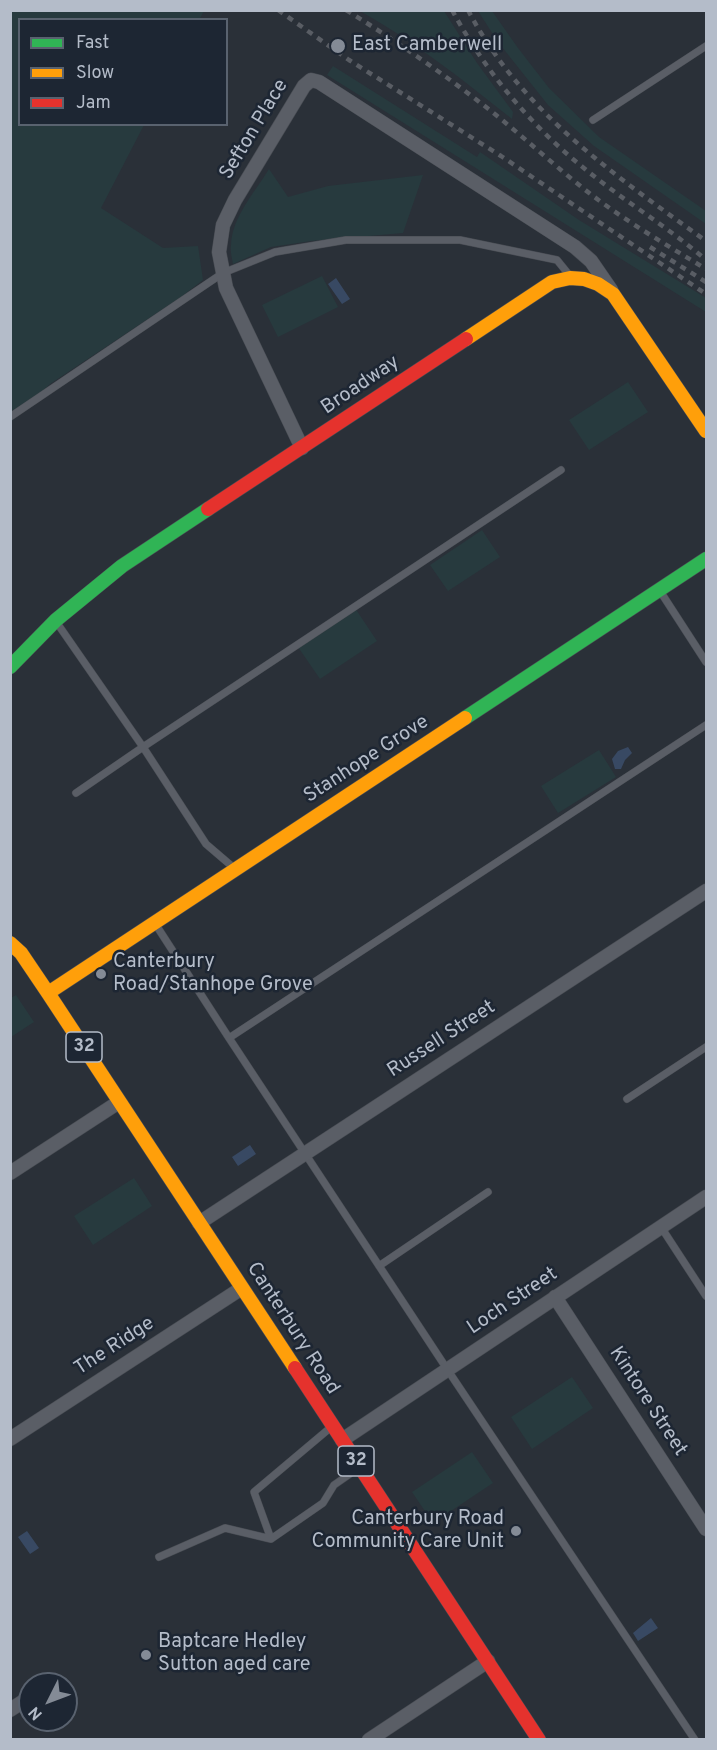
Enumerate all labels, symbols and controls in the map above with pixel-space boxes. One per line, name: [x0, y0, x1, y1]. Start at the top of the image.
legend: [18, 18, 228, 126]
text: Fast: [76, 32, 109, 55]
place label: East Camberwell: [352, 34, 502, 58]
marker: East Camberwell: [329, 37, 347, 55]
text: Slow: [76, 62, 114, 85]
street label: Sefton Place: [216, 75, 294, 185]
text: Jam: [76, 92, 111, 115]
street label: Broadway: [317, 351, 405, 421]
street label: Stanhope Grove: [300, 711, 434, 809]
place label: Canterbury Road/Stanhope Grove: [113, 951, 313, 998]
marker: Canterbury Road/Stanhope Grove: [94, 967, 108, 981]
street label: Russell Street: [384, 996, 500, 1084]
road number: 32: [66, 1032, 102, 1062]
street label: Canterbury Road: [240, 1258, 344, 1400]
street label: Loch Street: [463, 1263, 563, 1341]
street label: The Ridge: [71, 1312, 159, 1382]
street label: Kintore Street: [603, 1343, 691, 1461]
road number: 32: [338, 1446, 374, 1476]
place label: Canterbury Road Community Care Unit: [311, 1508, 504, 1555]
marker: Canterbury Road Community Care Unit: [509, 1524, 523, 1538]
place label: Baptcare Hedley Sutton aged care: [158, 1631, 311, 1678]
marker: Baptcare Hedley Sutton aged care: [139, 1648, 153, 1662]
north arrow: [18, 1672, 78, 1732]
text: N: [25, 1702, 47, 1724]

